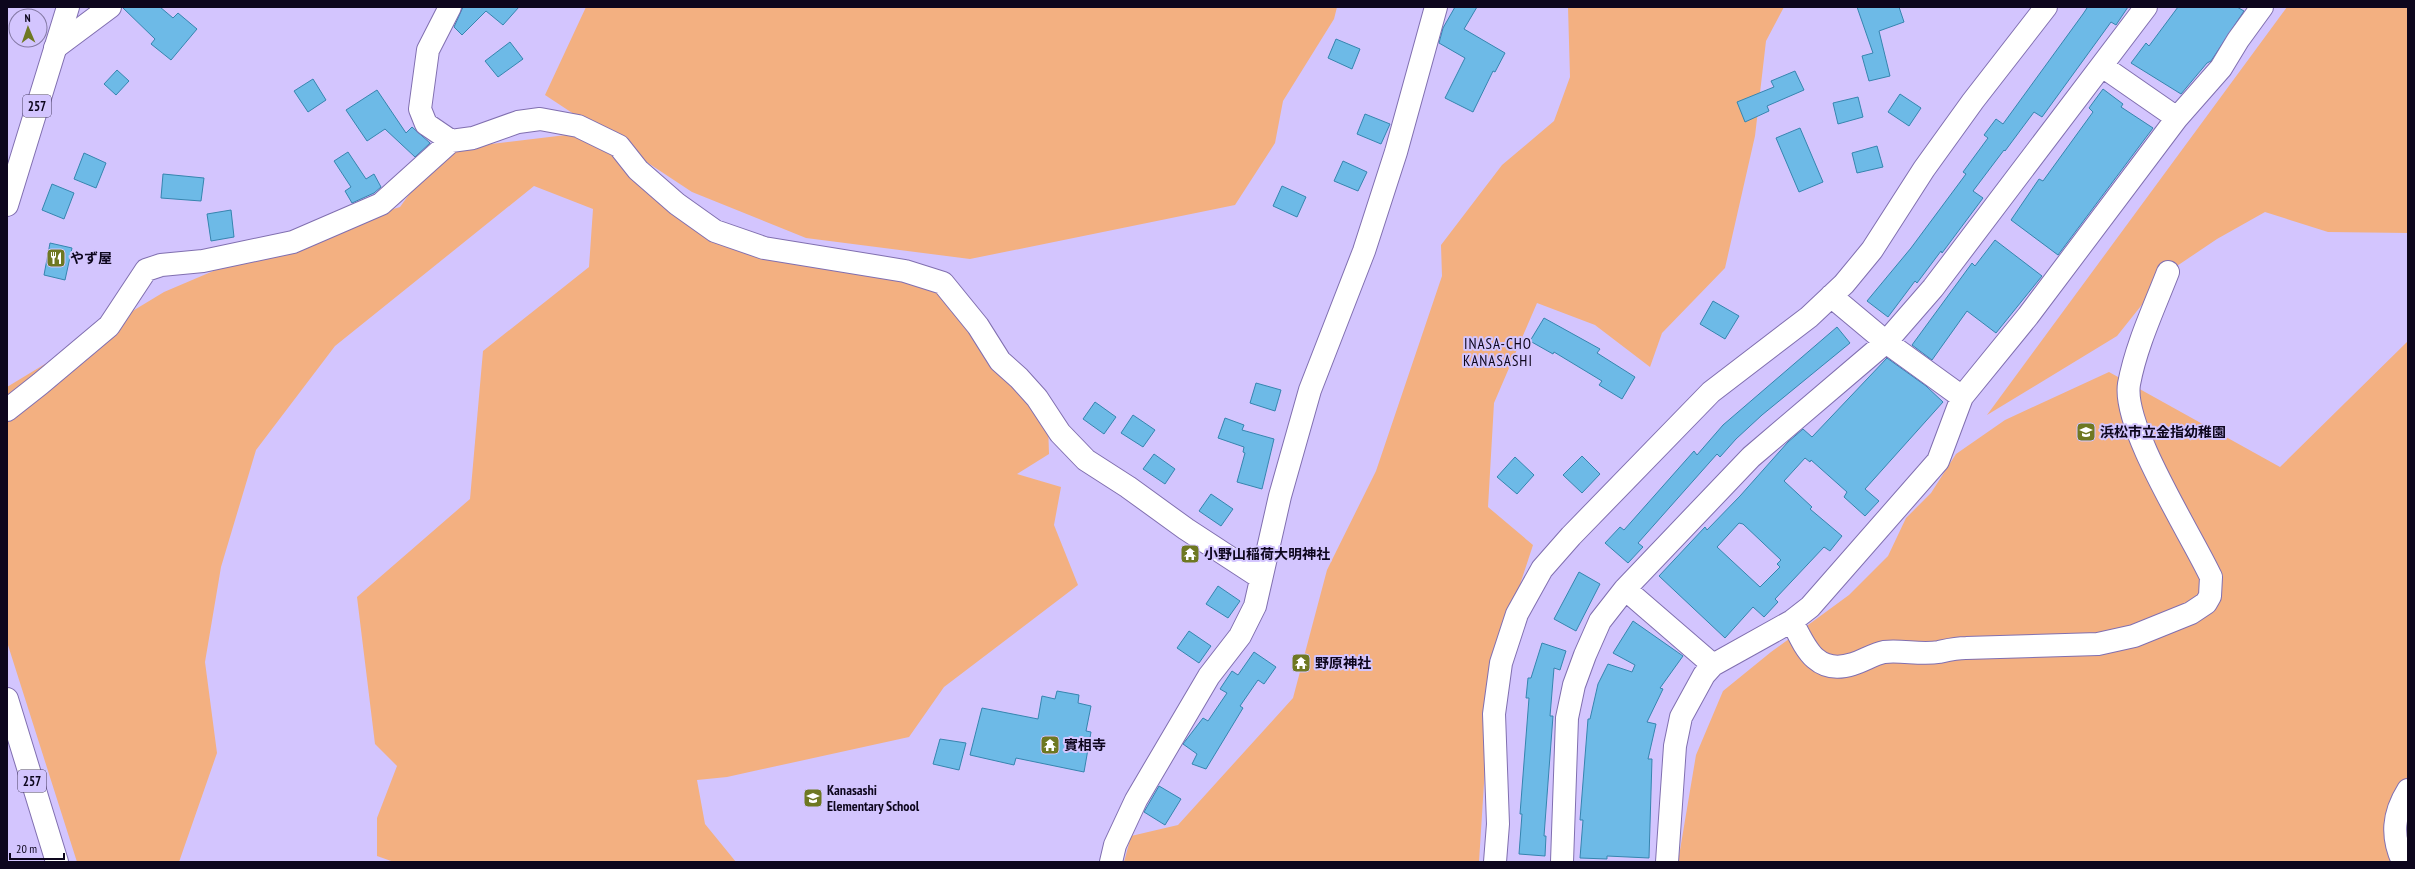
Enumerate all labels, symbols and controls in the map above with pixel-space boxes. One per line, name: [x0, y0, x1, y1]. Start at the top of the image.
north arrow: [8, 8, 48, 48]
text: N: [24, 11, 31, 25]
road number: 257: [23, 95, 51, 117]
restaurant icon: やず屋: [45, 247, 67, 269]
place label: やず屋: [70, 249, 112, 267]
district label: INASA-CHO KANASASHI: [1463, 334, 1533, 370]
school or university icon: 浜松市立金指幼稚園: [2075, 421, 2097, 443]
place label: 浜松市立金指幼稚園: [2100, 423, 2226, 441]
temple icon: 小野山稲荷大明神社: [1179, 543, 1201, 565]
place label: 小野山稲荷大明神社: [1204, 545, 1330, 563]
temple icon: 野原神社: [1290, 652, 1312, 674]
place label: 野原神社: [1315, 654, 1371, 672]
temple icon: 實相寺: [1039, 734, 1061, 756]
place label: 實相寺: [1064, 736, 1106, 754]
road number: 257: [18, 770, 46, 792]
place label: Kanasashi Elementary School: [827, 781, 920, 815]
school or university icon: Kanasashi Elementary School: [802, 787, 824, 809]
scale bar: [10, 835, 64, 861]
text: 20 m: [16, 841, 37, 856]

